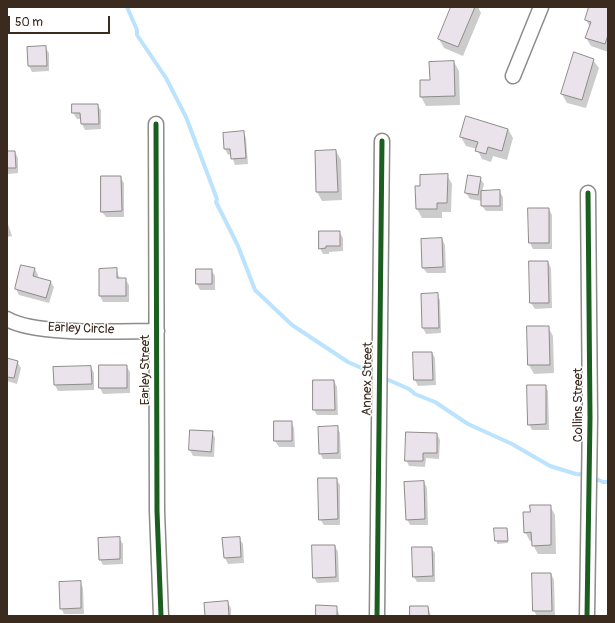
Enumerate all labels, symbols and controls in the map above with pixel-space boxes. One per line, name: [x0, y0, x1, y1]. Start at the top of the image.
scale bar: [10, 8, 112, 34]
text: 50 m: [15, 15, 43, 30]
street label: Earley Circle: [48, 320, 114, 338]
street label: Earley Street: [138, 335, 154, 405]
street label: Annex Street: [360, 342, 376, 416]
street label: Collins Street: [571, 368, 587, 442]

